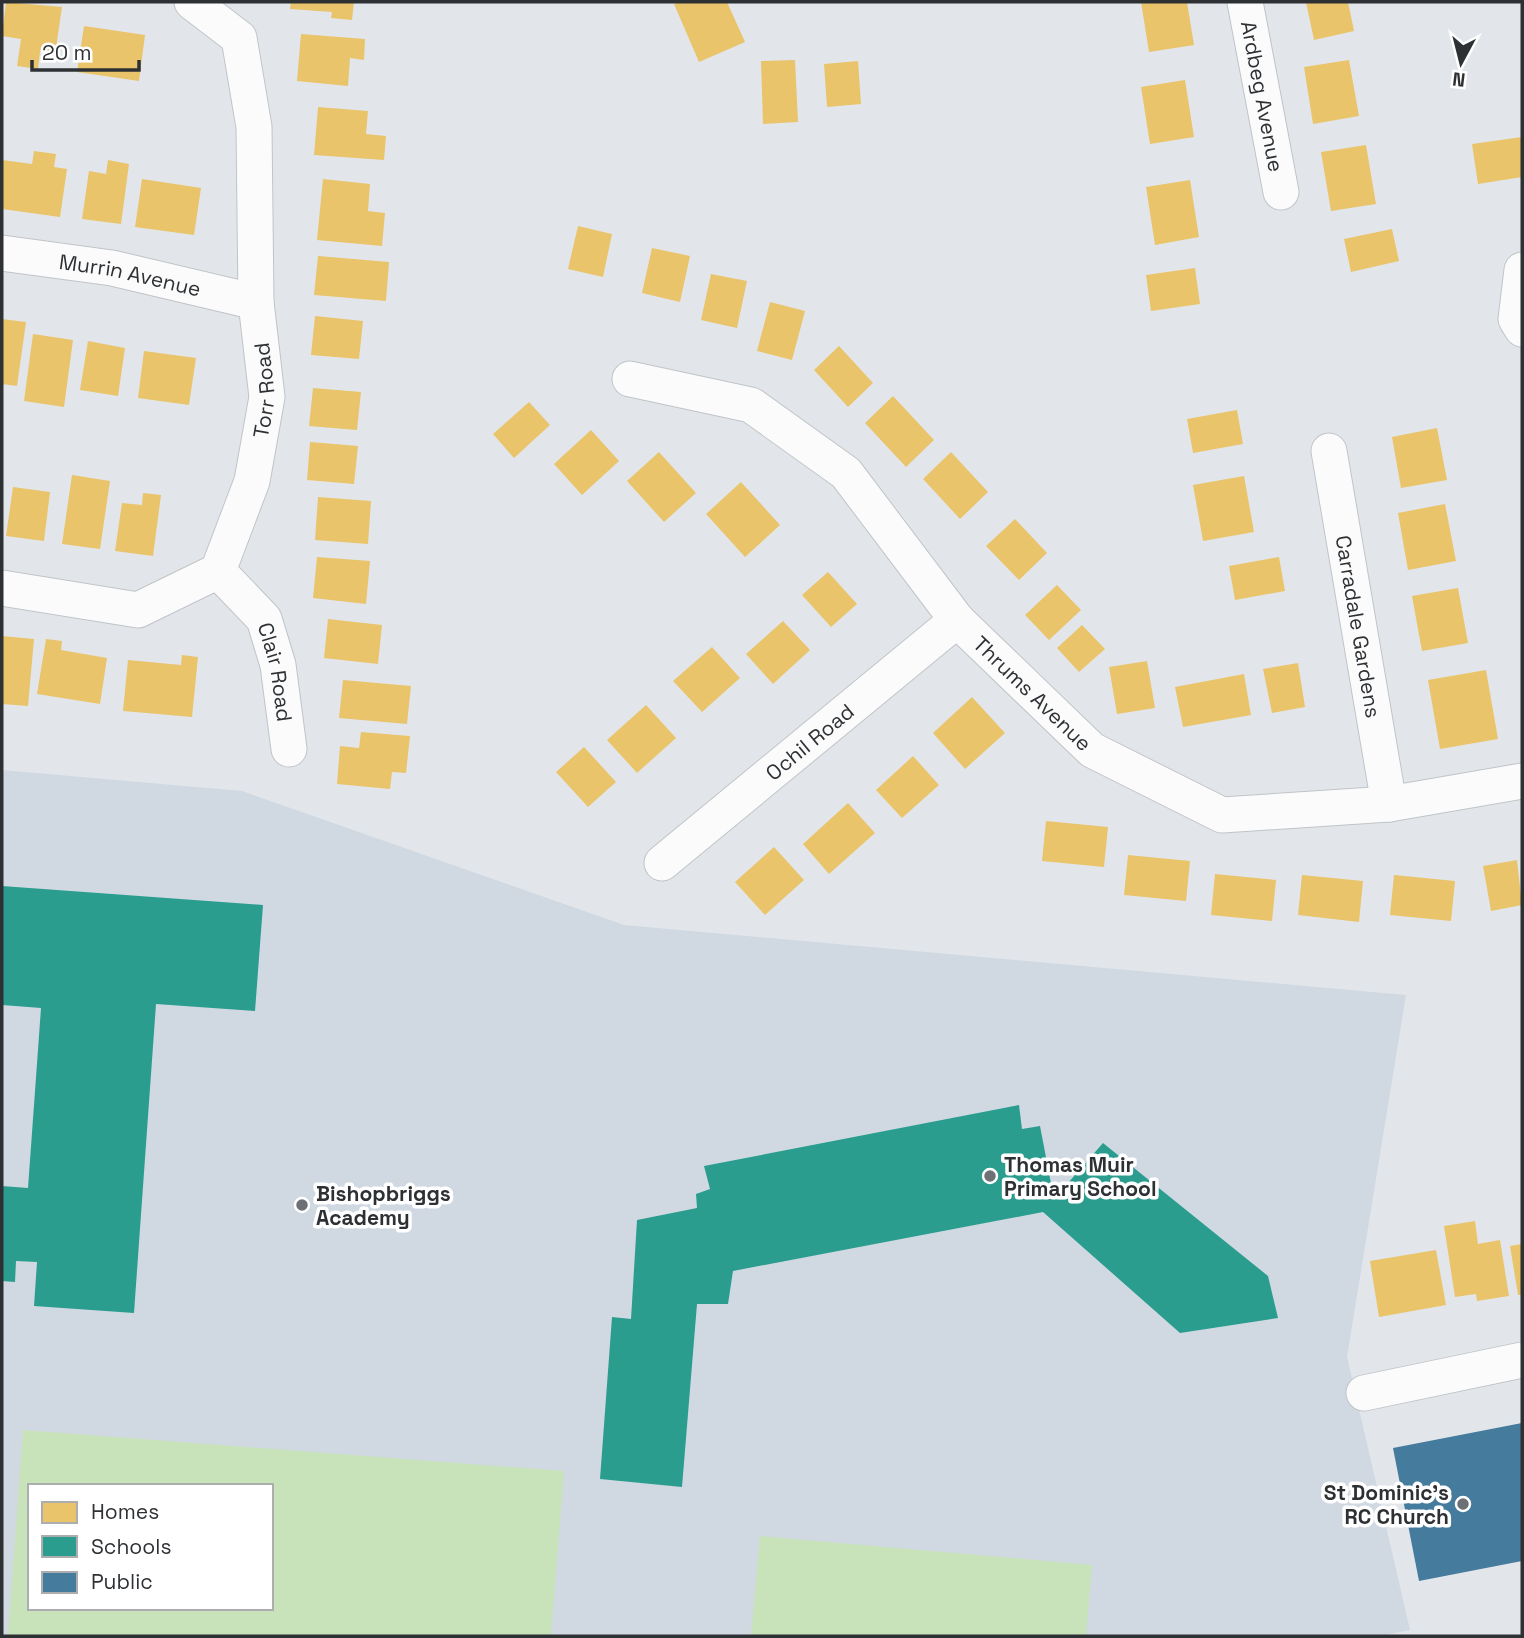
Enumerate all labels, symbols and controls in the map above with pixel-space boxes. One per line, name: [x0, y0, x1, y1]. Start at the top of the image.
street label: Ardbeg Avenue: [1235, 19, 1290, 174]
scale bar: [32, 28, 138, 72]
north arrow: [1426, 28, 1496, 98]
text: 20 m: [42, 39, 92, 66]
text: N: [1451, 66, 1467, 93]
street label: Murrin Avenue: [58, 247, 204, 302]
street label: Torr Road: [246, 341, 281, 440]
street label: Carradale Gardens: [1330, 533, 1388, 720]
street label: Clair Road: [252, 619, 299, 723]
street label: Thrums Avenue: [968, 630, 1098, 756]
street label: Ochil Road: [760, 697, 859, 786]
place label: Thomas Muir Primary School: [1004, 1151, 1157, 1202]
marker: Thomas Muir Primary School: [982, 1168, 998, 1184]
place label: Bishopbriggs Academy: [316, 1180, 451, 1231]
marker: Bishopbriggs Academy: [294, 1197, 310, 1213]
place label: St Dominic's RC Church: [1324, 1479, 1449, 1530]
legend: [28, 1484, 273, 1610]
marker: St Dominic's RC Church: [1455, 1496, 1471, 1512]
text: Homes: [91, 1498, 159, 1525]
text: Schools: [91, 1533, 171, 1560]
text: Public: [91, 1568, 153, 1595]

